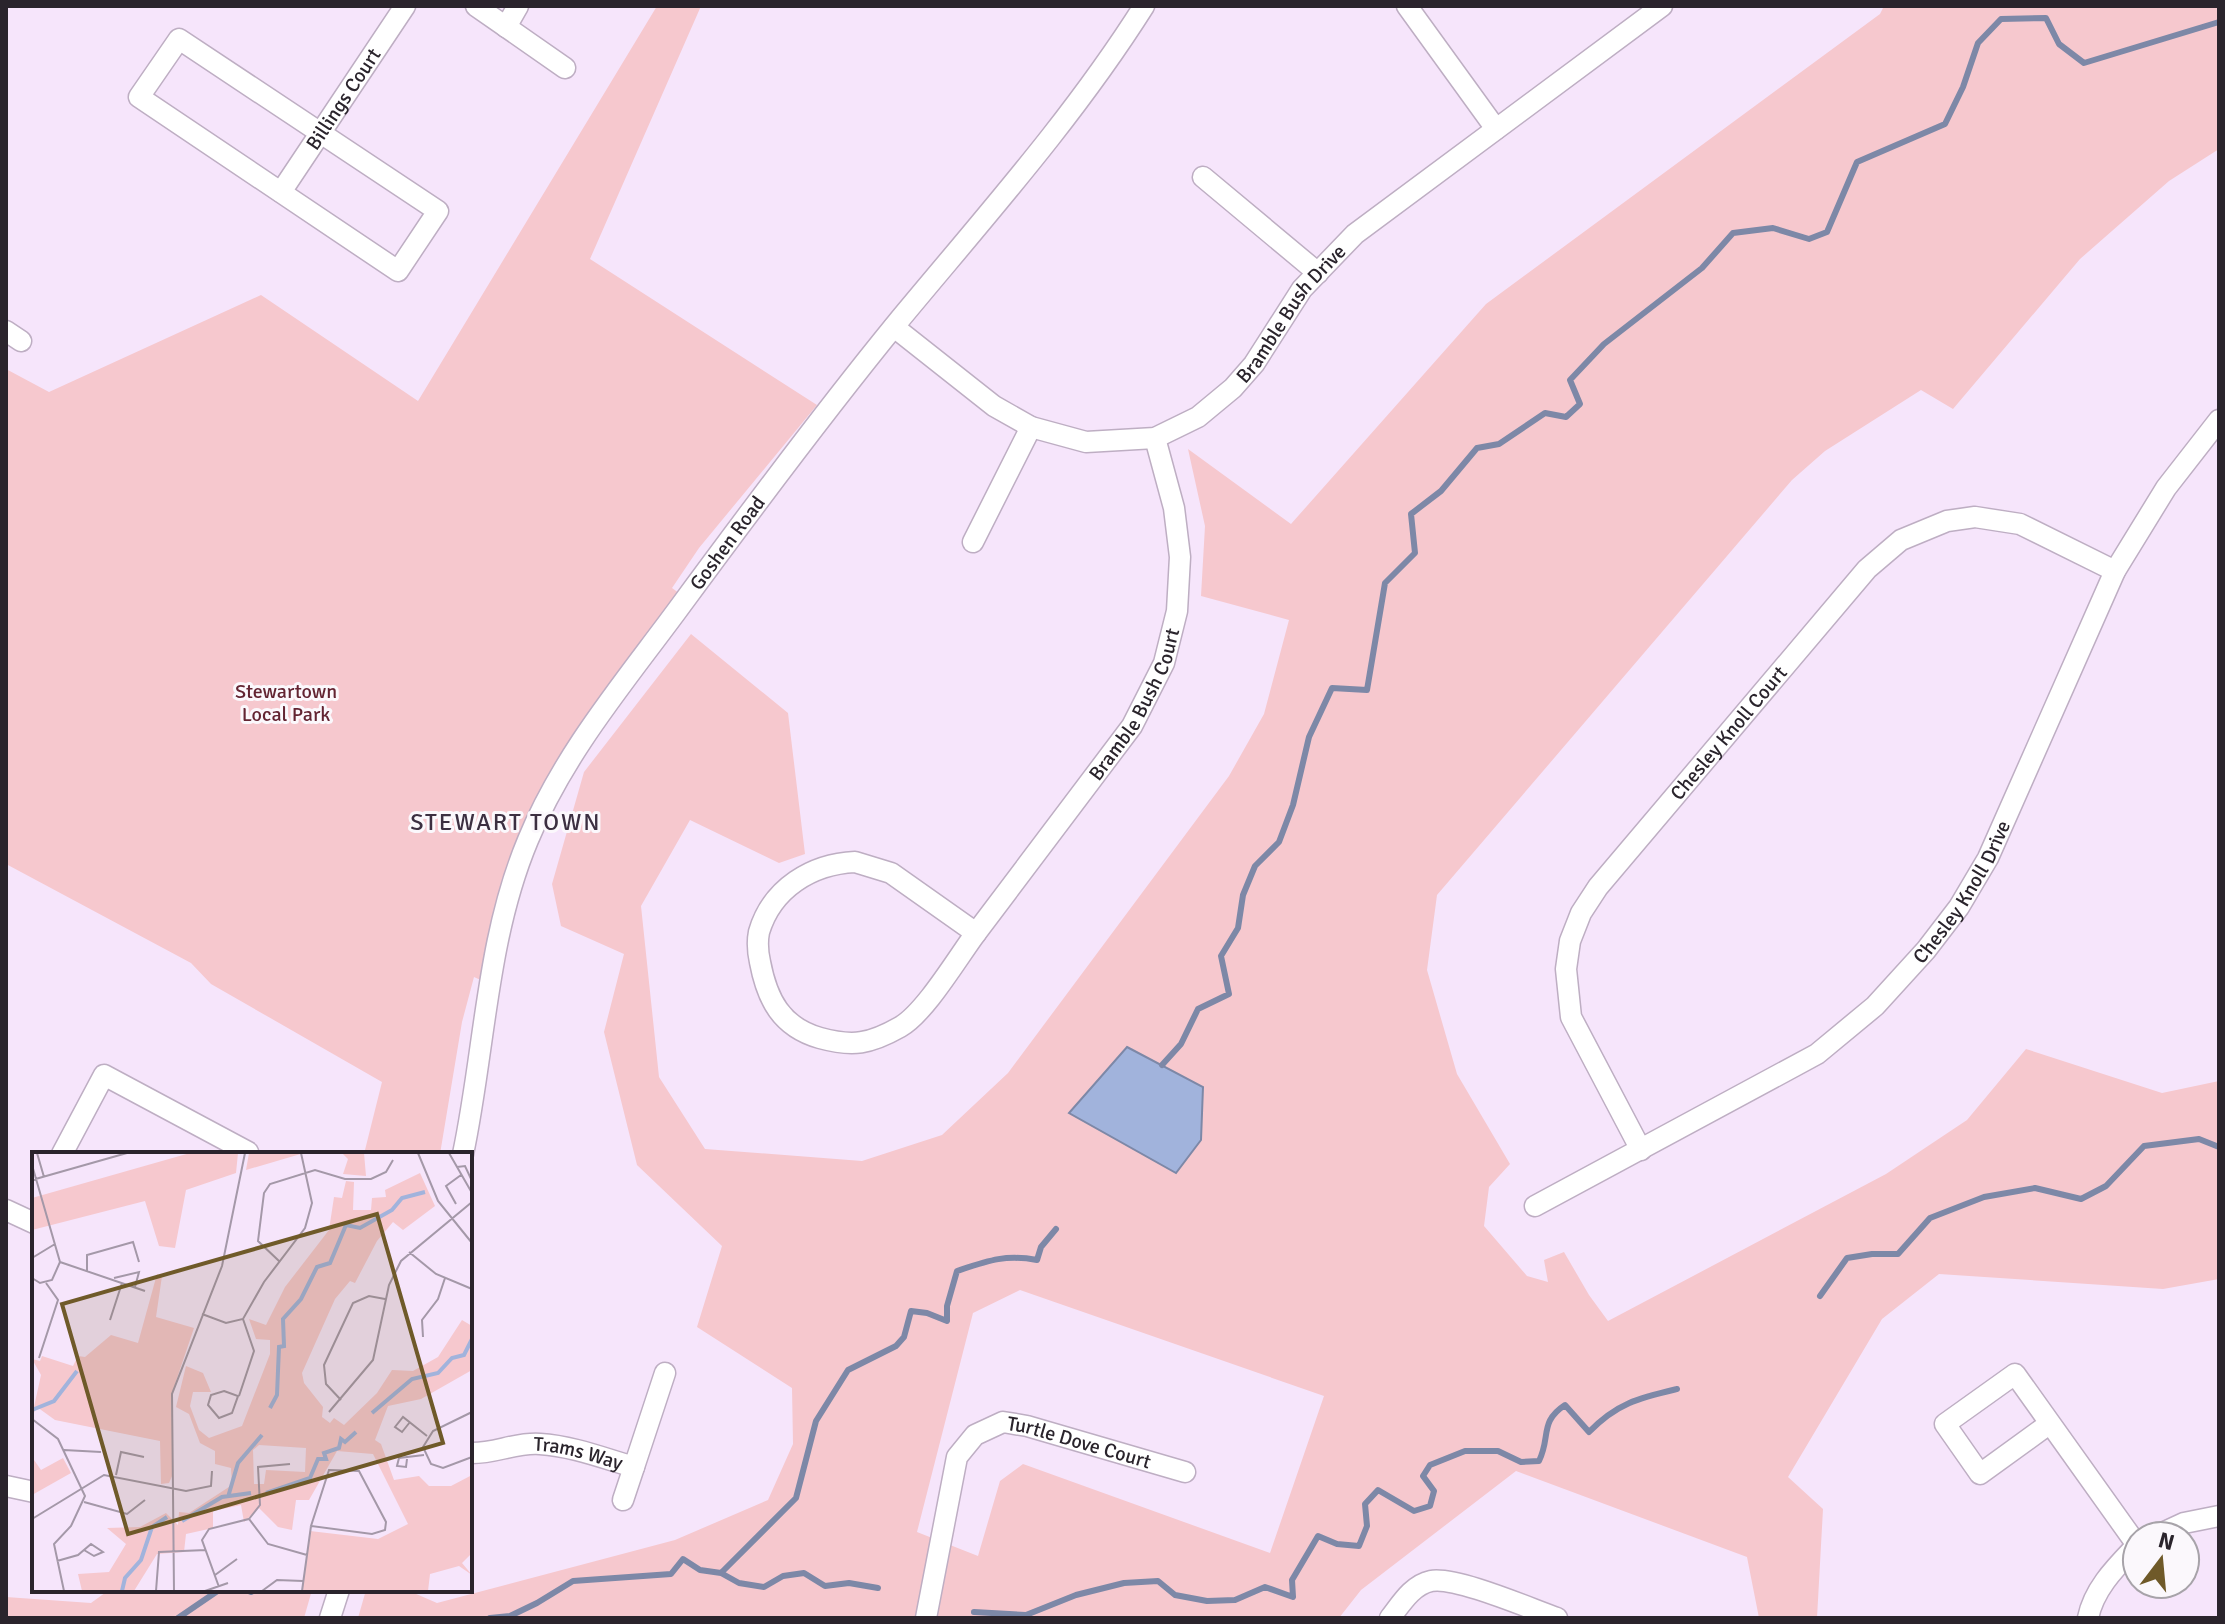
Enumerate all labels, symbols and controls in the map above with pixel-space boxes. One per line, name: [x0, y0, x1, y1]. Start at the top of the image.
street label: Billings Court: [300, 43, 386, 154]
street label: Bramble Bush Drive: [1231, 239, 1351, 388]
street label: Goshen Road: [684, 491, 770, 595]
street label: Bramble Bush Court: [1083, 625, 1185, 785]
street label: Chesley Knoll Court: [1665, 660, 1792, 805]
park label: Stewartown Local Park: [235, 679, 337, 727]
district label: STEWART TOWN: [410, 807, 602, 837]
street label: Chesley Knoll Drive: [1907, 816, 2016, 969]
inset map: [32, 1152, 472, 1592]
street label: Turtle Dove Court: [1005, 1410, 1154, 1474]
street label: Trams Way: [533, 1431, 627, 1476]
north arrow: [2121, 1520, 2201, 1600]
text: N: [2155, 1526, 2177, 1556]

